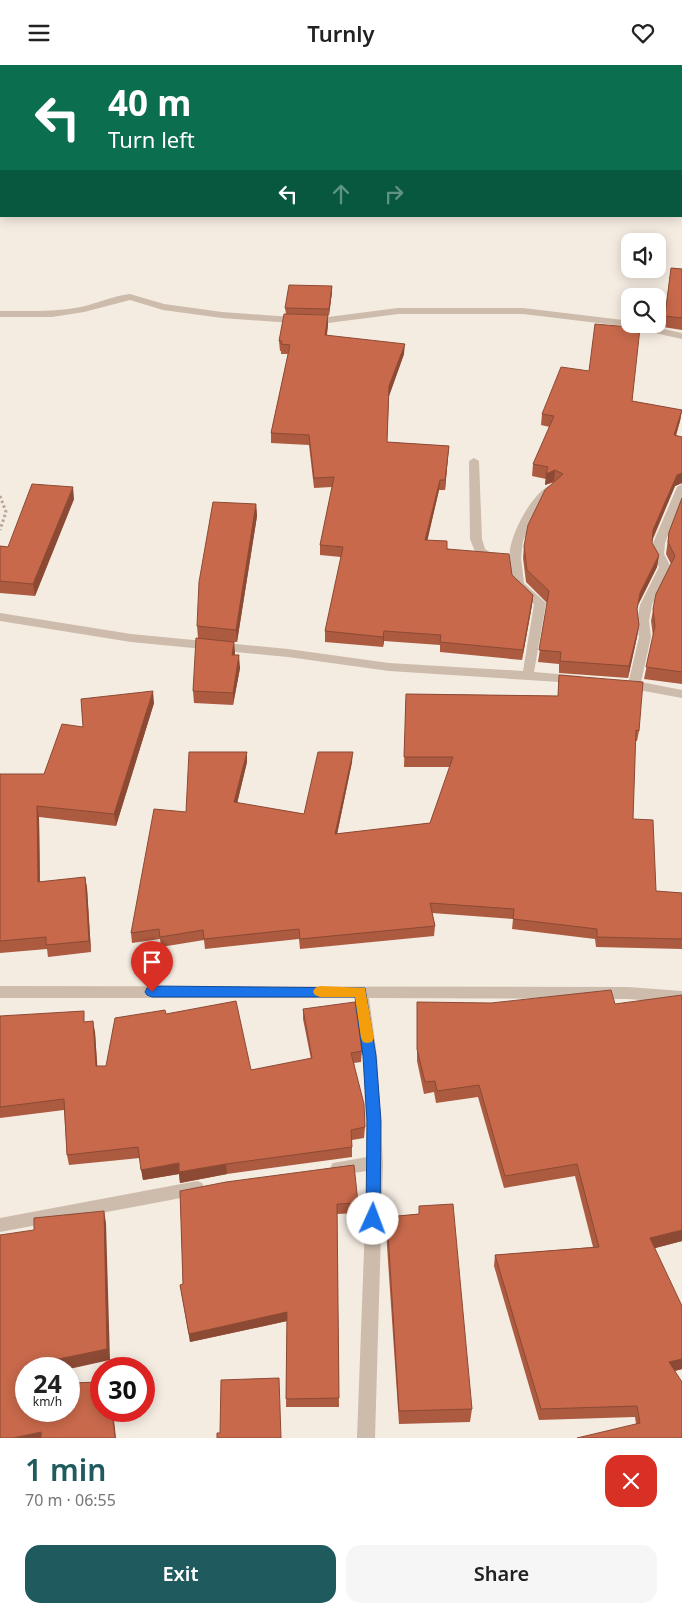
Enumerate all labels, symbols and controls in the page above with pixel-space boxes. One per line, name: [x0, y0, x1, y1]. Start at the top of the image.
text: Turnly: [307, 18, 375, 48]
icon: menu: [25, 19, 53, 47]
icon: heart: [629, 19, 657, 47]
text: 40 m: [108, 79, 191, 126]
icon: left: [25, 85, 90, 150]
text: Turn left: [108, 124, 195, 154]
icon: left: [274, 180, 302, 208]
icon: ahead: [327, 180, 355, 208]
icon: right: [380, 180, 408, 208]
map controls: [621, 233, 666, 333]
button: sound: [621, 233, 666, 278]
button: search: [621, 288, 666, 333]
pin: [131, 941, 173, 992]
icon: arrive: [138, 948, 166, 976]
position arrow: [346, 1192, 398, 1244]
speed limit sign: 30: [90, 1357, 155, 1422]
text: 24: [33, 1366, 62, 1400]
text: km/h: [33, 1393, 62, 1410]
text: 1 min: [25, 1449, 106, 1490]
button: close: [605, 1455, 657, 1507]
text: 70 m · 06:55: [25, 1489, 116, 1511]
button: Exit: [25, 1545, 336, 1603]
button: Share: [346, 1545, 657, 1603]

